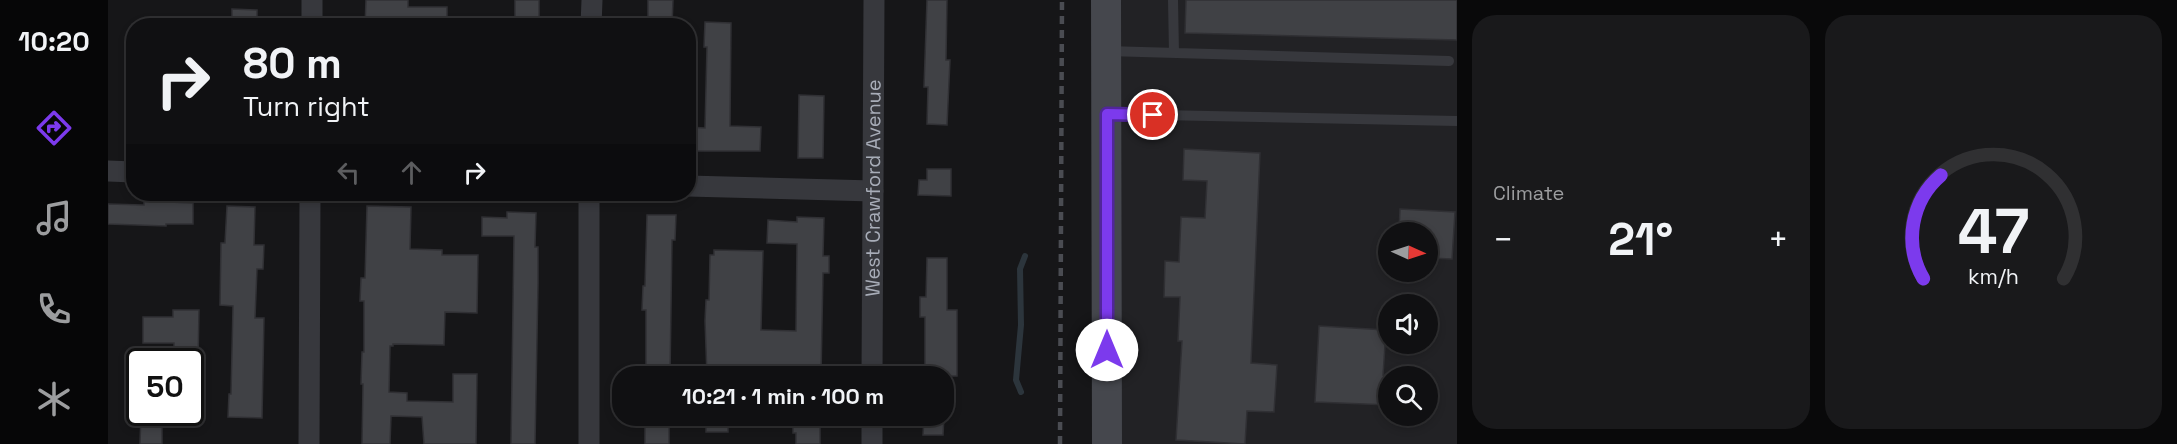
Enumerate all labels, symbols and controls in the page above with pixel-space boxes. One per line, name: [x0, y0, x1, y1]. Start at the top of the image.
text: 10:20: [18, 24, 90, 59]
text: 80 m: [243, 37, 342, 90]
icon: right: [144, 42, 222, 120]
street label: West Crawford Avenue: [859, 79, 887, 297]
text: Turn right: [243, 89, 370, 124]
pin: [1127, 89, 1178, 140]
icon: arrive: [1136, 98, 1169, 131]
icon: directions: [33, 107, 75, 149]
icon: left: [332, 156, 365, 189]
icon: ahead: [395, 156, 428, 189]
icon: right: [458, 156, 491, 189]
text: Climate: [1493, 180, 1564, 206]
text: 47: [1957, 192, 2029, 271]
icon: music: [33, 197, 75, 239]
text: 21°: [1608, 211, 1673, 268]
text: −: [1493, 219, 1513, 261]
text: +: [1768, 219, 1789, 261]
north arrow: [1378, 222, 1438, 282]
map controls: [1378, 222, 1438, 426]
text: km/h: [1968, 263, 2019, 290]
icon: phone: [33, 288, 75, 330]
button: sound: [1378, 294, 1438, 354]
position arrow: [1075, 318, 1139, 382]
speed limit sign: 50: [126, 348, 204, 426]
button: search: [1378, 366, 1438, 426]
icon: climate: [33, 378, 75, 420]
text: 10:21 · 1 min · 100 m: [682, 382, 884, 410]

